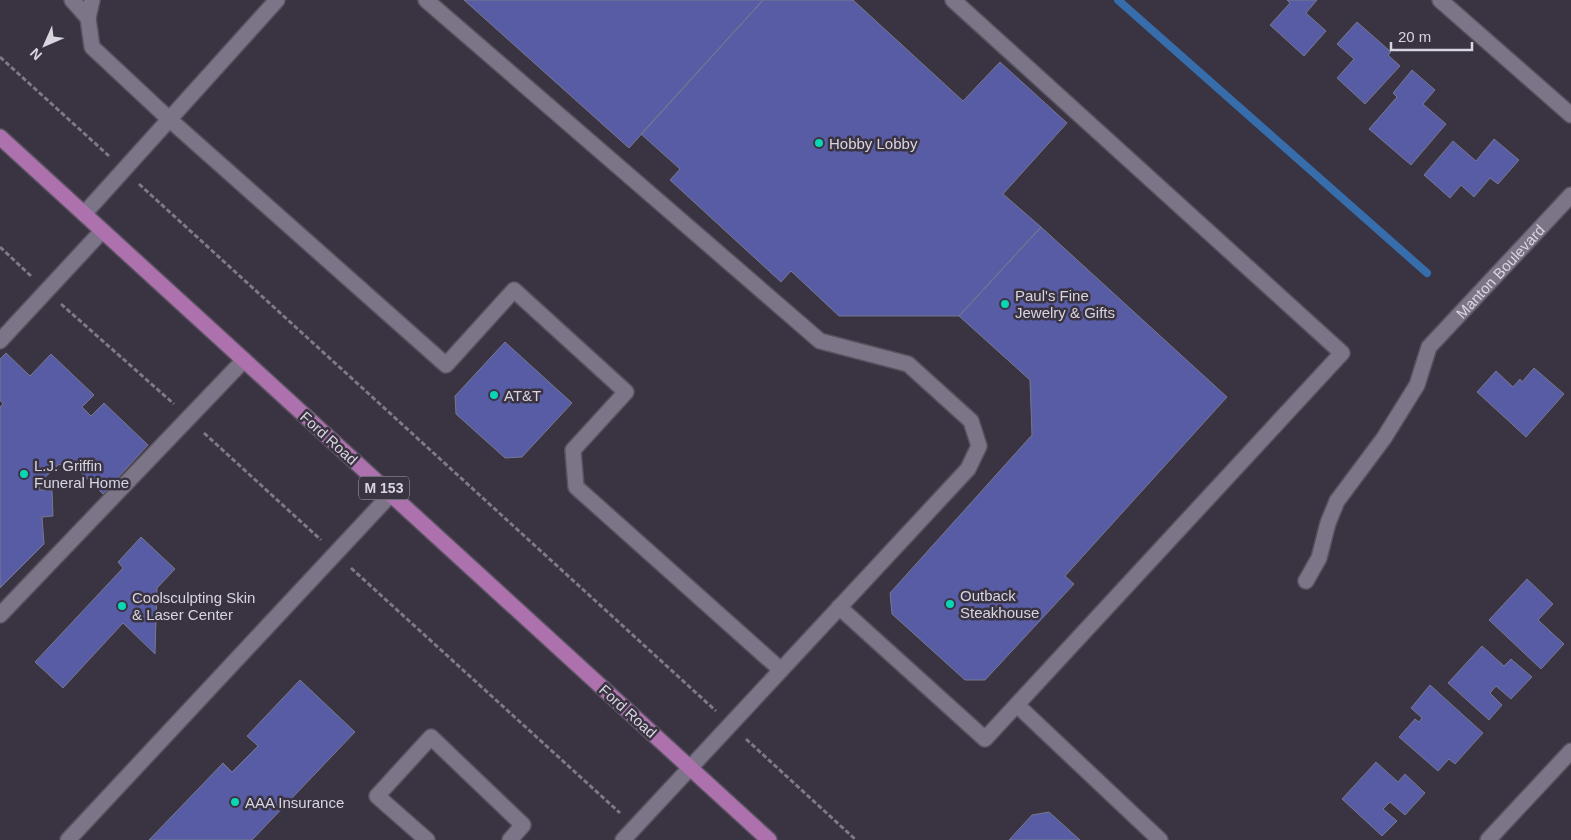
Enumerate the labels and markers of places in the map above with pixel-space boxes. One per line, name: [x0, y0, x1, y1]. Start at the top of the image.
place label: Hobby Lobby: [829, 135, 918, 152]
marker: Hobby Lobby: [813, 137, 825, 149]
place label: Paul's Fine Jewelry & Gifts: [1015, 287, 1115, 321]
marker: Paul's Fine Jewelry & Gifts: [999, 298, 1011, 310]
place label: AT&T: [504, 387, 541, 404]
marker: AT&T: [488, 389, 500, 401]
place label: L.J. Griffin Funeral Home: [34, 457, 129, 491]
marker: L.J. Griffin Funeral Home: [18, 468, 30, 480]
place label: Outback Steakhouse: [960, 587, 1039, 621]
place label: Coolsculpting Skin & Laser Center: [132, 589, 255, 623]
marker: Outback Steakhouse: [944, 598, 956, 610]
marker: Coolsculpting Skin & Laser Center: [116, 600, 128, 612]
place label: AAA Insurance: [245, 794, 344, 811]
marker: AAA Insurance: [229, 796, 241, 808]

